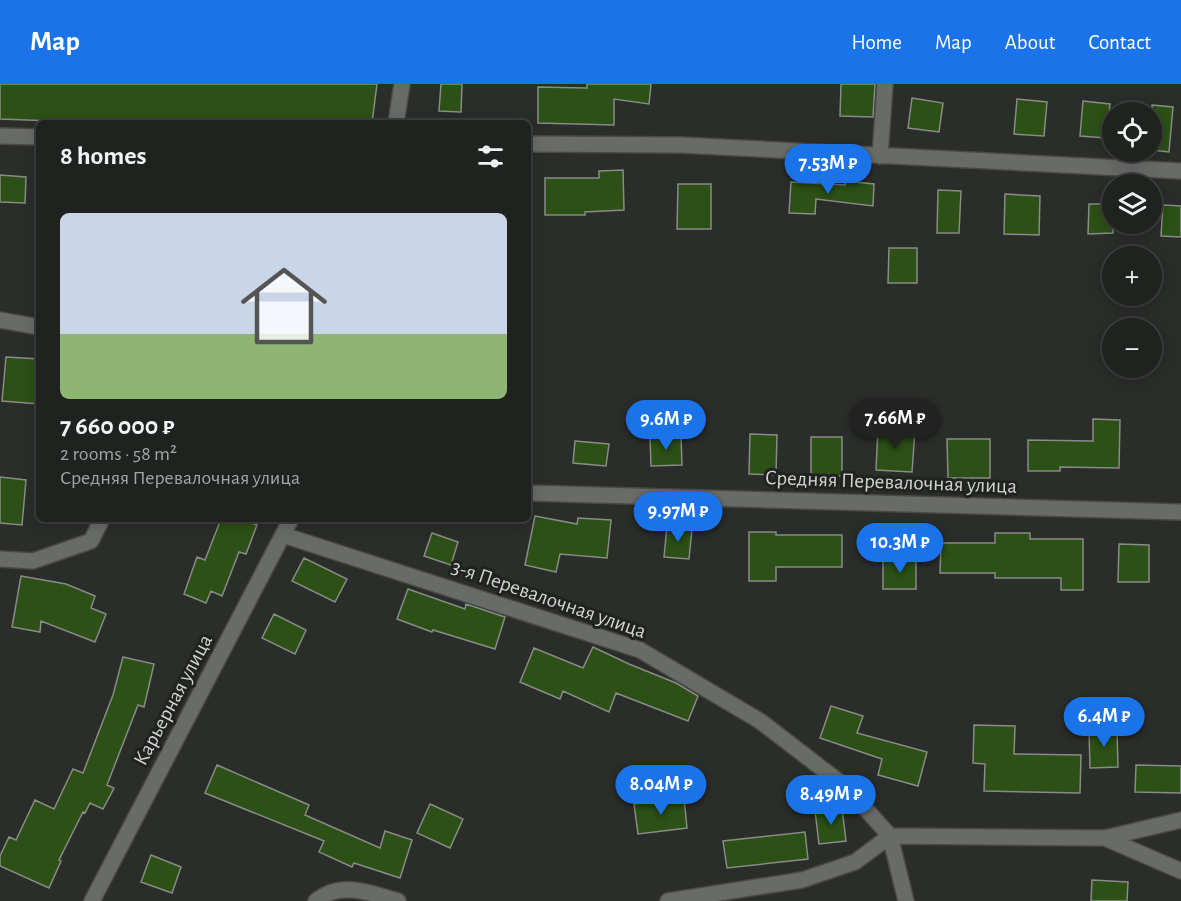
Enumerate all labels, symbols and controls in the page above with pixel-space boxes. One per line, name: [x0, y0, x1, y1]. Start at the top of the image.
text: Map: [30, 28, 80, 56]
text: Home: [851, 32, 902, 53]
text: Map: [935, 32, 972, 53]
text: About: [1005, 32, 1055, 53]
text: Contact: [1088, 32, 1151, 53]
map controls: [1102, 102, 1162, 378]
button: locate: [1102, 102, 1162, 162]
icon: filters: [474, 140, 507, 173]
text: 8 homes: [60, 143, 147, 169]
pin: 7.53M ₽: [773, 144, 883, 195]
text: 7.53M ₽: [799, 153, 857, 173]
button: layers: [1102, 174, 1162, 234]
button: +: [1102, 246, 1162, 306]
icon: home: [230, 252, 338, 360]
button: −: [1102, 318, 1162, 378]
pin: 7.66M ₽: [840, 399, 950, 450]
pin: 9.6M ₽: [617, 400, 715, 451]
text: 7.66M ₽: [865, 408, 925, 428]
text: 9.6M ₽: [640, 409, 692, 429]
text: 7 660 000 ₽: [60, 413, 174, 439]
text: 2 rooms · 58 m²: [60, 444, 177, 464]
street label: Средняя Перевалочная улица: [765, 467, 1018, 497]
text: Средняя Перевалочная улица: [60, 468, 300, 488]
pin: 9.97M ₽: [623, 492, 733, 543]
text: 9.97M ₽: [648, 501, 708, 521]
pin: 10.3M ₽: [845, 523, 955, 574]
text: 10.3M ₽: [870, 532, 930, 552]
street label: 3-я Перевалочная улица: [449, 556, 649, 642]
street label: Карьерная улица: [130, 631, 216, 769]
pin: 6.4M ₽: [1055, 697, 1153, 748]
text: 6.4M ₽: [1078, 706, 1130, 726]
pin: 8.04M ₽: [606, 765, 716, 816]
text: 8.04M ₽: [629, 774, 693, 794]
pin: 8.49M ₽: [776, 775, 886, 826]
text: 8.49M ₽: [800, 784, 862, 804]

